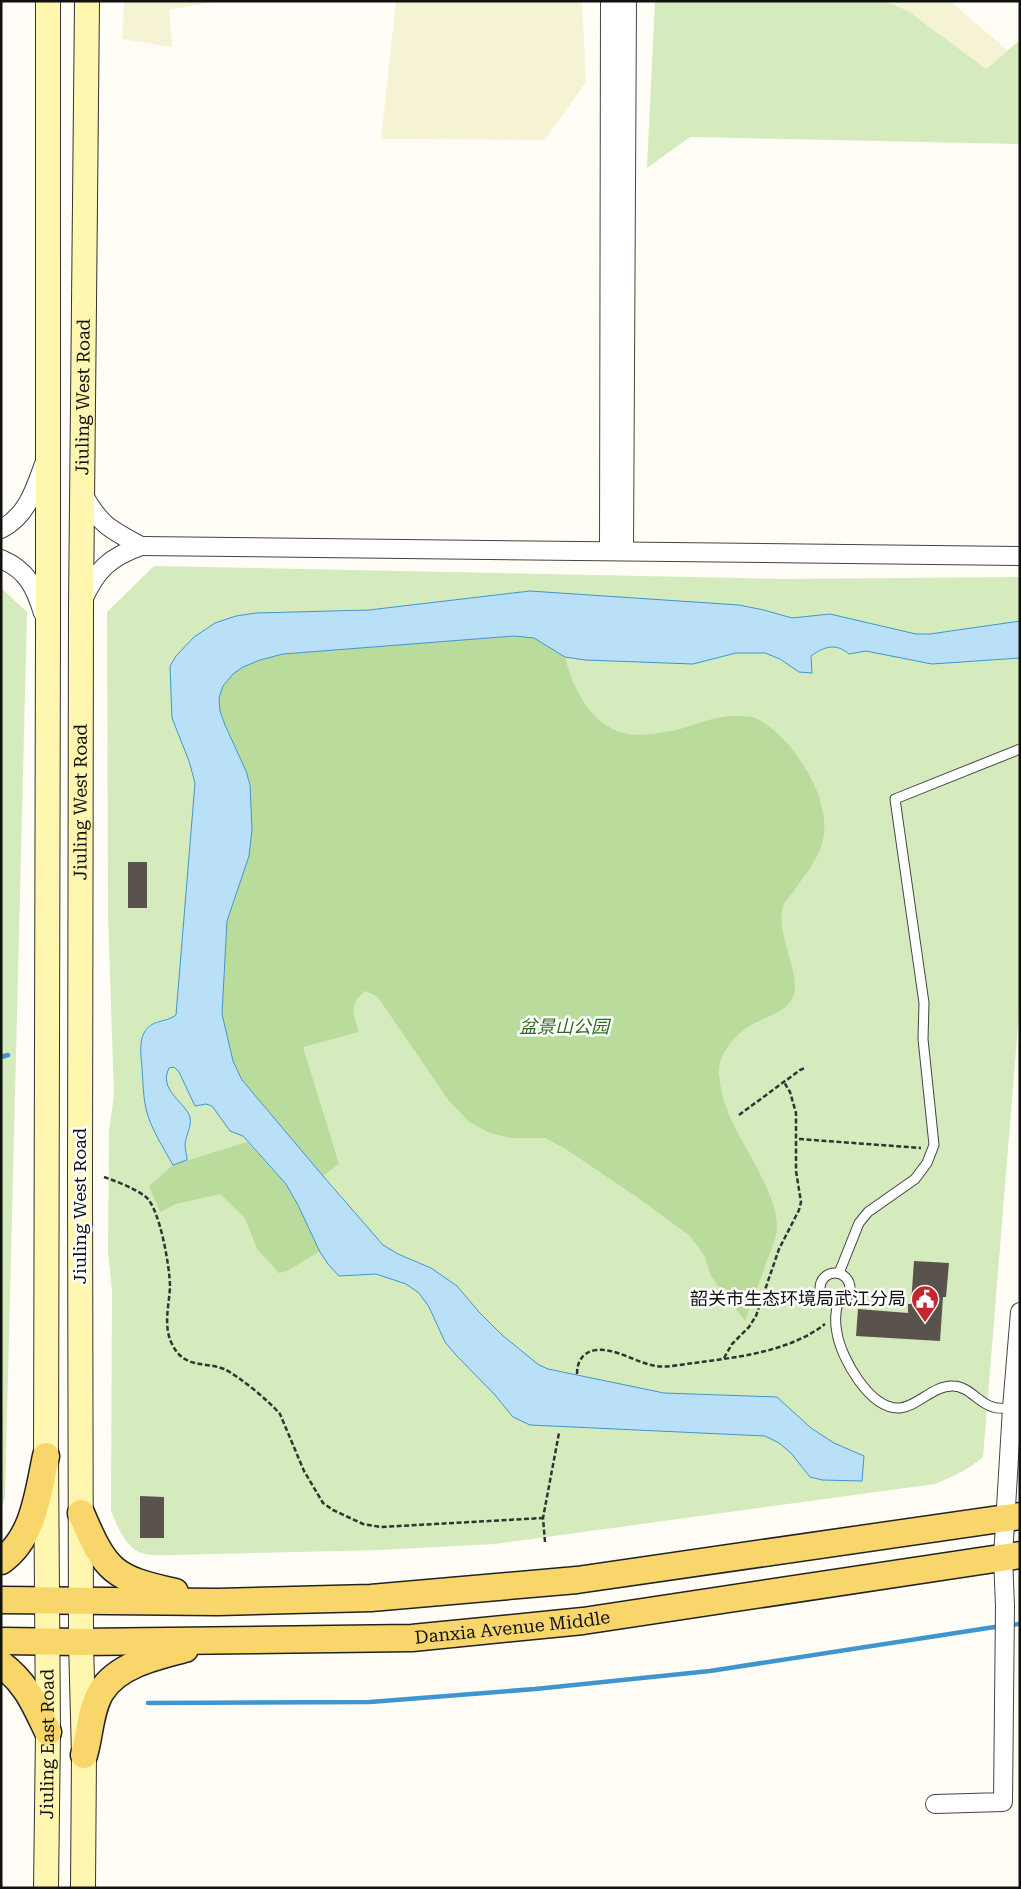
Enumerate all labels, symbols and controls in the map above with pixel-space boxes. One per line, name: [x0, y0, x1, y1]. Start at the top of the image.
street label: Jiuling West Road: [71, 318, 94, 475]
street label: Jiuling West Road: [70, 723, 91, 880]
park label: 盆景山公园: [519, 1016, 612, 1037]
street label: Jiuling West Road: [69, 1127, 90, 1284]
public building icon: 韶关市生态环境局武江分局: [910, 1284, 940, 1323]
place label: 韶关市生态环境局武江分局: [690, 1288, 906, 1309]
street label: Danxia Avenue Middle: [414, 1606, 612, 1648]
street label: Jiuling East Road: [36, 1668, 58, 1819]

